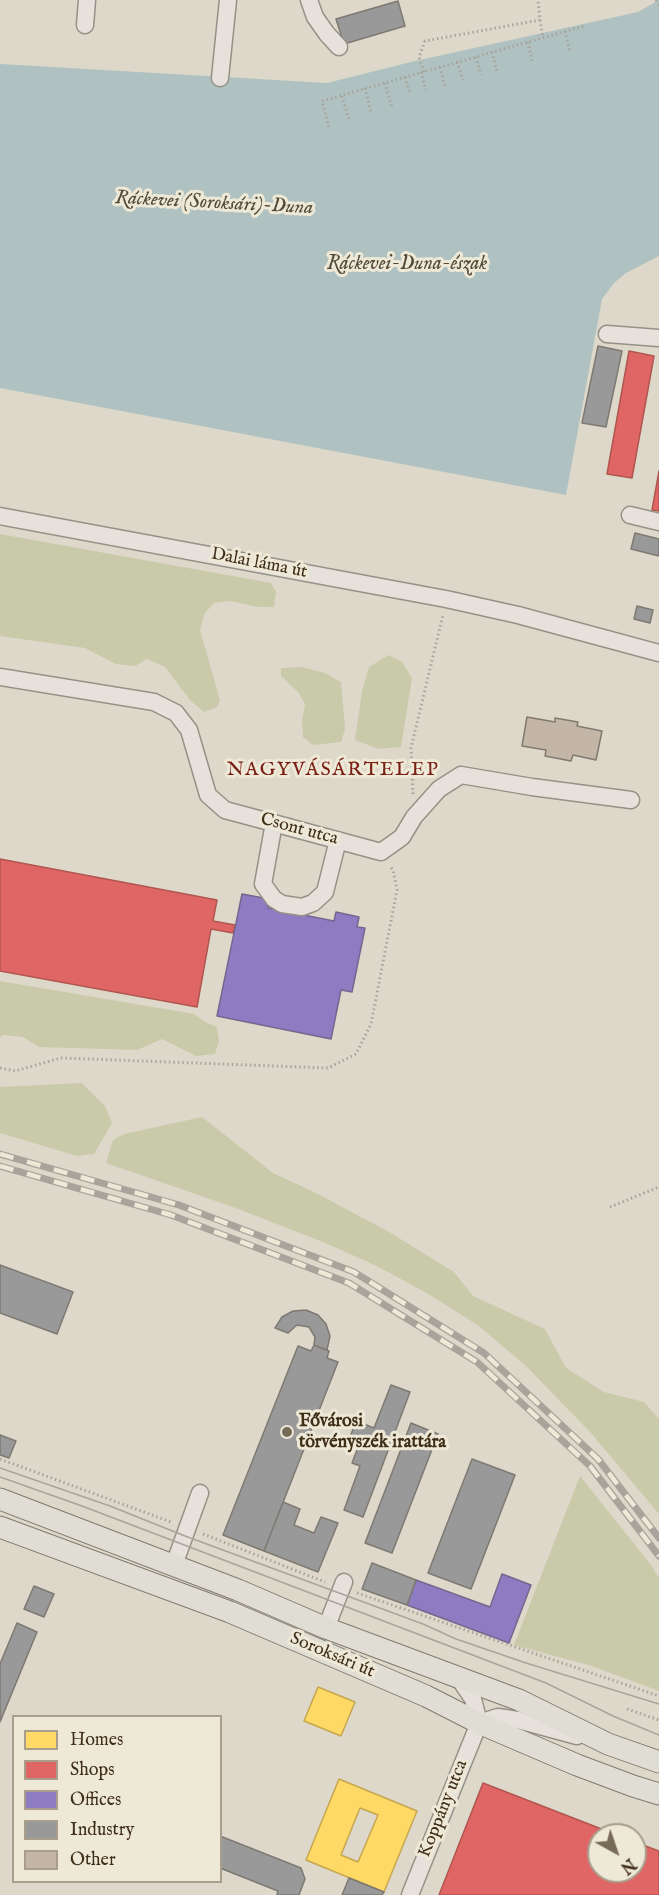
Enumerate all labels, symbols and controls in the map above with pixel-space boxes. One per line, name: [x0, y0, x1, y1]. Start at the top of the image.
water label: Ráckevei (Soroksári)-Duna: [114, 187, 314, 221]
water label: Ráckevei-Duna-észak: [327, 253, 487, 277]
street label: Dalai láma út: [209, 544, 309, 584]
district label: NAGYVÁSÁRTELEP: [227, 759, 439, 783]
street label: Csont utca: [258, 809, 340, 851]
place label: Fővárosi törvényszék irattára: [299, 1411, 446, 1454]
marker: Fővárosi törvényszék irattára: [280, 1425, 294, 1439]
street label: Soroksári út: [286, 1629, 378, 1683]
legend: [12, 1715, 222, 1883]
text: Homes: [70, 1729, 123, 1752]
street label: Koppány utca: [415, 1757, 473, 1861]
text: Shops: [70, 1759, 115, 1782]
text: Offices: [70, 1789, 121, 1812]
text: Industry: [70, 1819, 134, 1842]
north arrow: [587, 1823, 647, 1883]
text: Other: [70, 1849, 116, 1872]
text: N: [616, 1853, 639, 1877]

